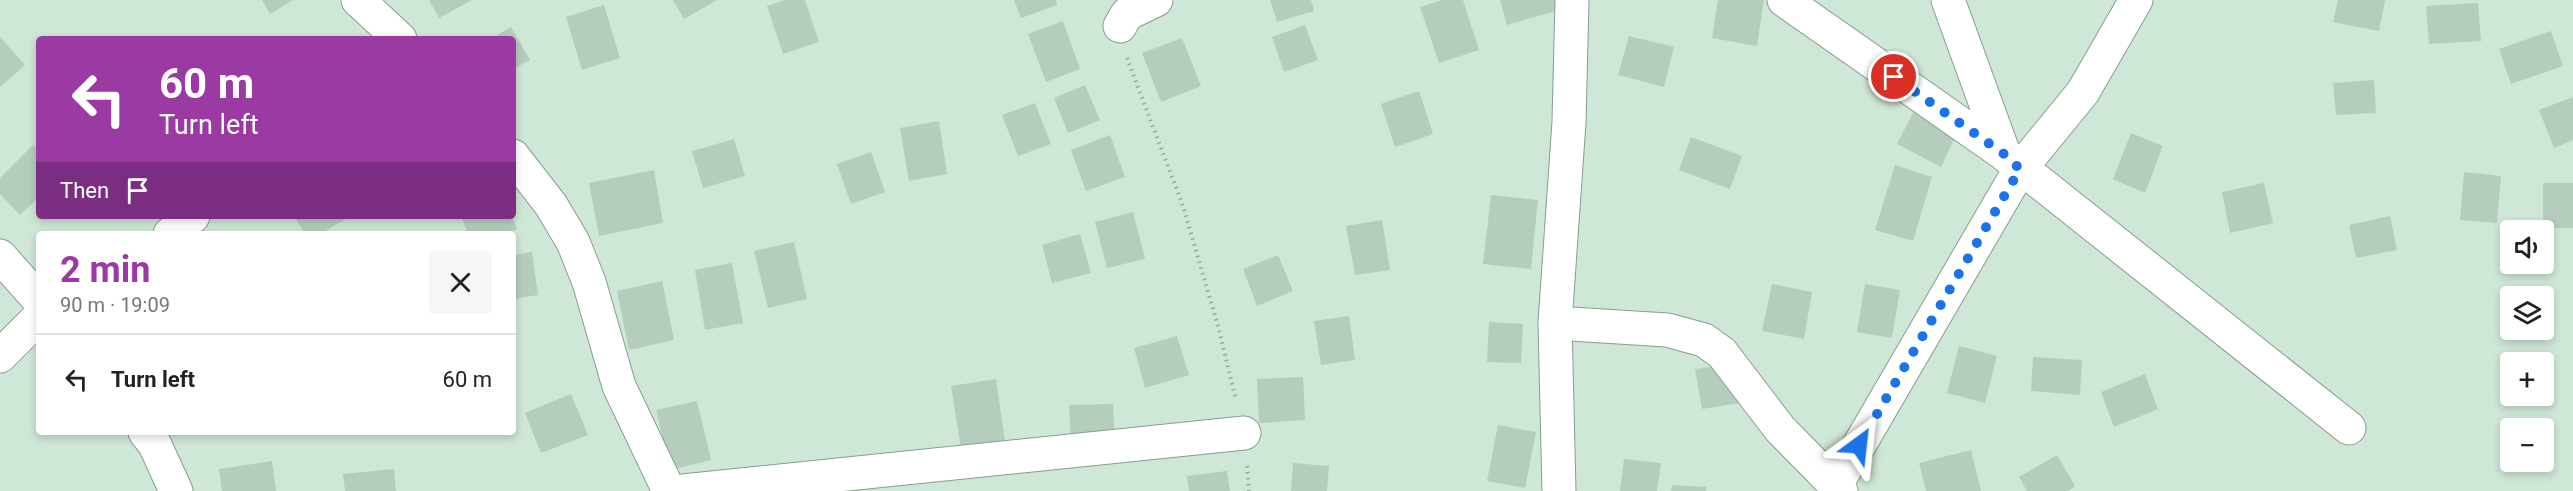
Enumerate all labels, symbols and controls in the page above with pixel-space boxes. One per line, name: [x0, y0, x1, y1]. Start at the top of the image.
pin: [1868, 51, 1919, 102]
text: 60 m: [159, 59, 254, 108]
icon: left: [60, 60, 138, 138]
icon: arrive: [1877, 60, 1910, 93]
text: Turn left: [159, 109, 259, 141]
icon: arrive: [121, 174, 154, 207]
text: Then: [60, 178, 109, 203]
map controls: [2500, 220, 2554, 472]
button: sound: [2500, 220, 2554, 274]
text: 2 min: [60, 249, 151, 291]
button: close: [429, 251, 492, 314]
button: layers: [2500, 286, 2554, 340]
text: 90 m · 19:09: [60, 293, 170, 317]
button: +: [2500, 352, 2554, 406]
icon: left: [60, 363, 93, 396]
text: Turn left: [111, 367, 195, 392]
text: 60 m: [443, 367, 492, 392]
position arrow: [1827, 413, 1891, 477]
button: −: [2500, 418, 2554, 472]

